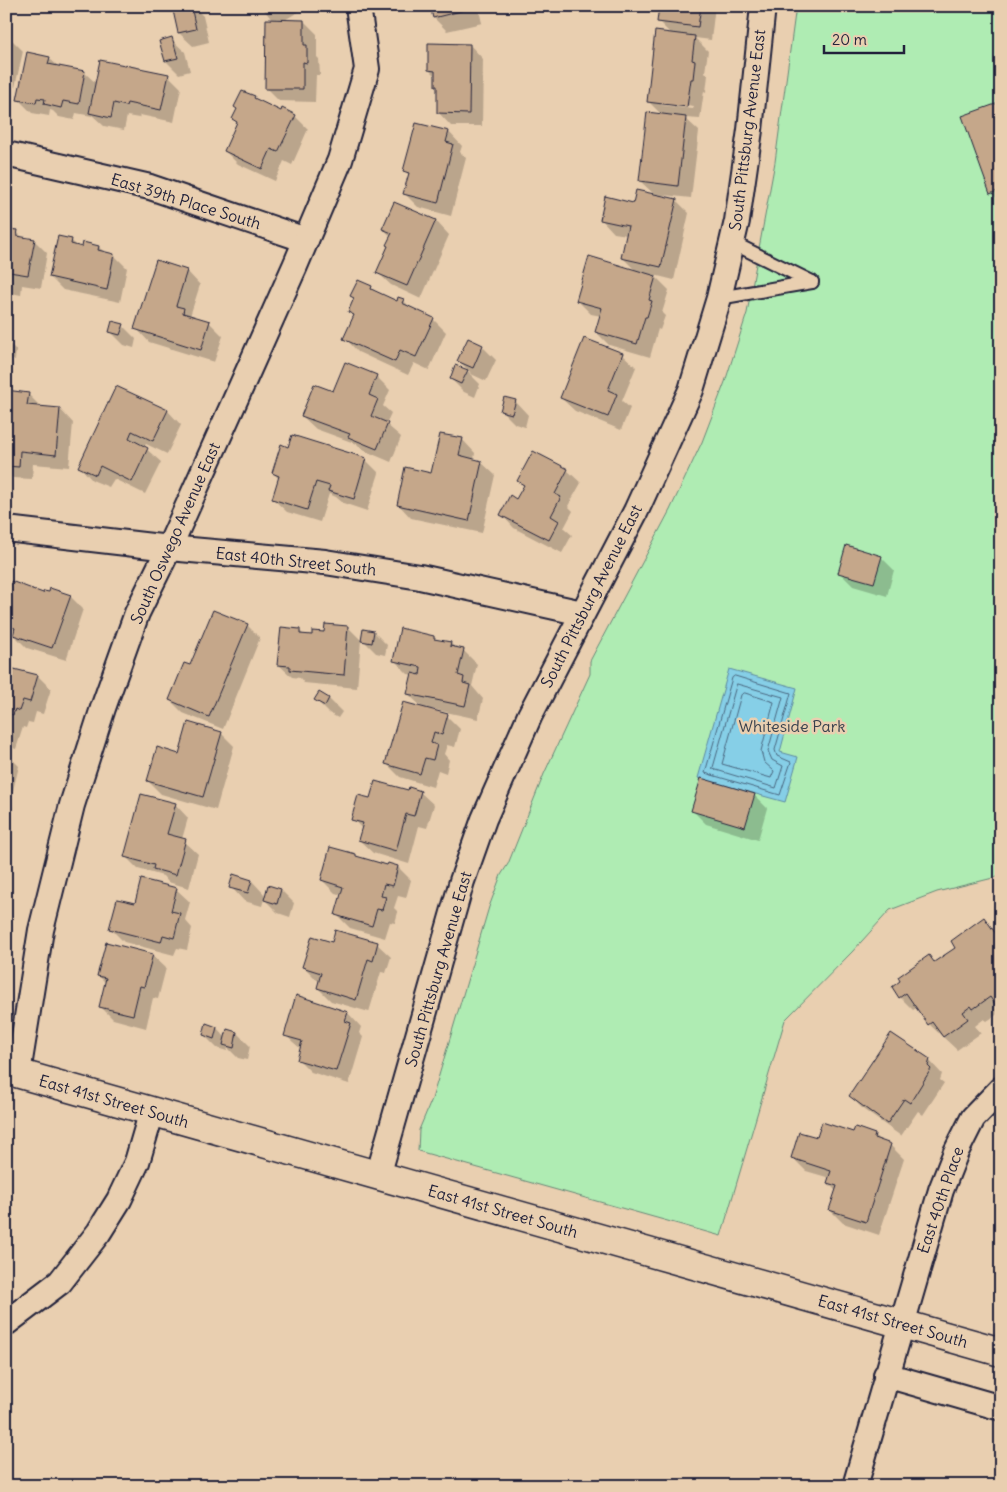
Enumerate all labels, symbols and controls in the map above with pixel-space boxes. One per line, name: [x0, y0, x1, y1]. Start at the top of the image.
scale bar: [824, 22, 904, 54]
street label: South Pittsburg Avenue East: [725, 28, 769, 232]
text: 20 m: [832, 30, 867, 49]
street label: East 39th Place South: [109, 169, 263, 233]
street label: South Oswego Avenue East: [126, 439, 224, 627]
street label: South Pittsburg Avenue East: [536, 501, 646, 691]
street label: East 40th Street South: [215, 543, 377, 579]
park label: Whiteside Park: [739, 716, 845, 736]
street label: South Pittsburg Avenue East: [400, 868, 476, 1069]
street label: East 41st Street South: [37, 1070, 191, 1132]
street label: East 40th Place: [912, 1144, 968, 1256]
street label: East 41st Street South: [426, 1180, 580, 1242]
street label: East 41st Street South: [816, 1290, 970, 1352]

